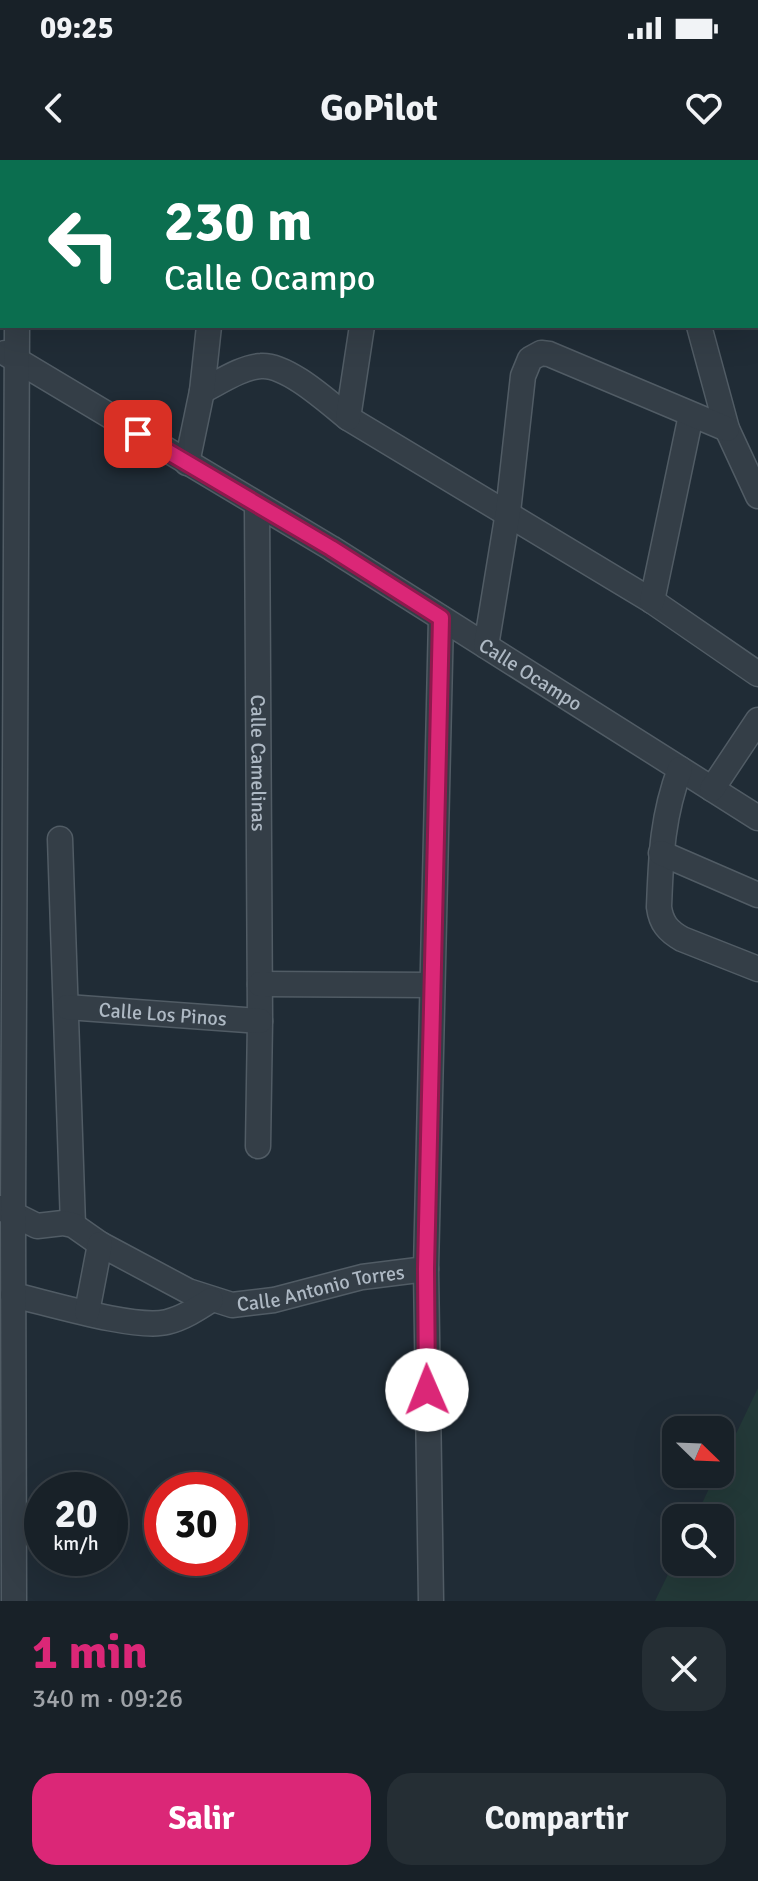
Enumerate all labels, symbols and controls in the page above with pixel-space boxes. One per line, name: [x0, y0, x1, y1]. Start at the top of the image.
text: 09:25: [40, 10, 114, 47]
icon: back: [32, 86, 76, 130]
text: GoPilot: [320, 86, 438, 131]
icon: heart: [682, 86, 726, 130]
text: 230 m: [164, 187, 312, 256]
icon: left: [32, 192, 136, 296]
text: Calle Ocampo: [164, 256, 375, 301]
pin: [104, 400, 172, 468]
icon: arrive: [116, 412, 160, 456]
street label: Calle Ocampo: [474, 633, 587, 717]
street label: Calle Camelinas: [245, 694, 271, 832]
street label: Calle Los Pinos: [98, 997, 228, 1032]
street label: Calle Antonio Torres: [235, 1260, 406, 1317]
position arrow: [385, 1348, 469, 1432]
north arrow: [662, 1416, 734, 1488]
map controls: [662, 1416, 734, 1576]
speed limit sign: 30: [144, 1472, 248, 1576]
text: 20: [54, 1489, 98, 1539]
button: search: [662, 1504, 734, 1576]
text: km/h: [53, 1531, 99, 1556]
text: 1 min: [32, 1623, 148, 1682]
button: close: [642, 1627, 726, 1711]
text: 340 m · 09:26: [32, 1683, 183, 1715]
button: Salir: [32, 1773, 371, 1865]
button: Compartir: [387, 1773, 726, 1865]

